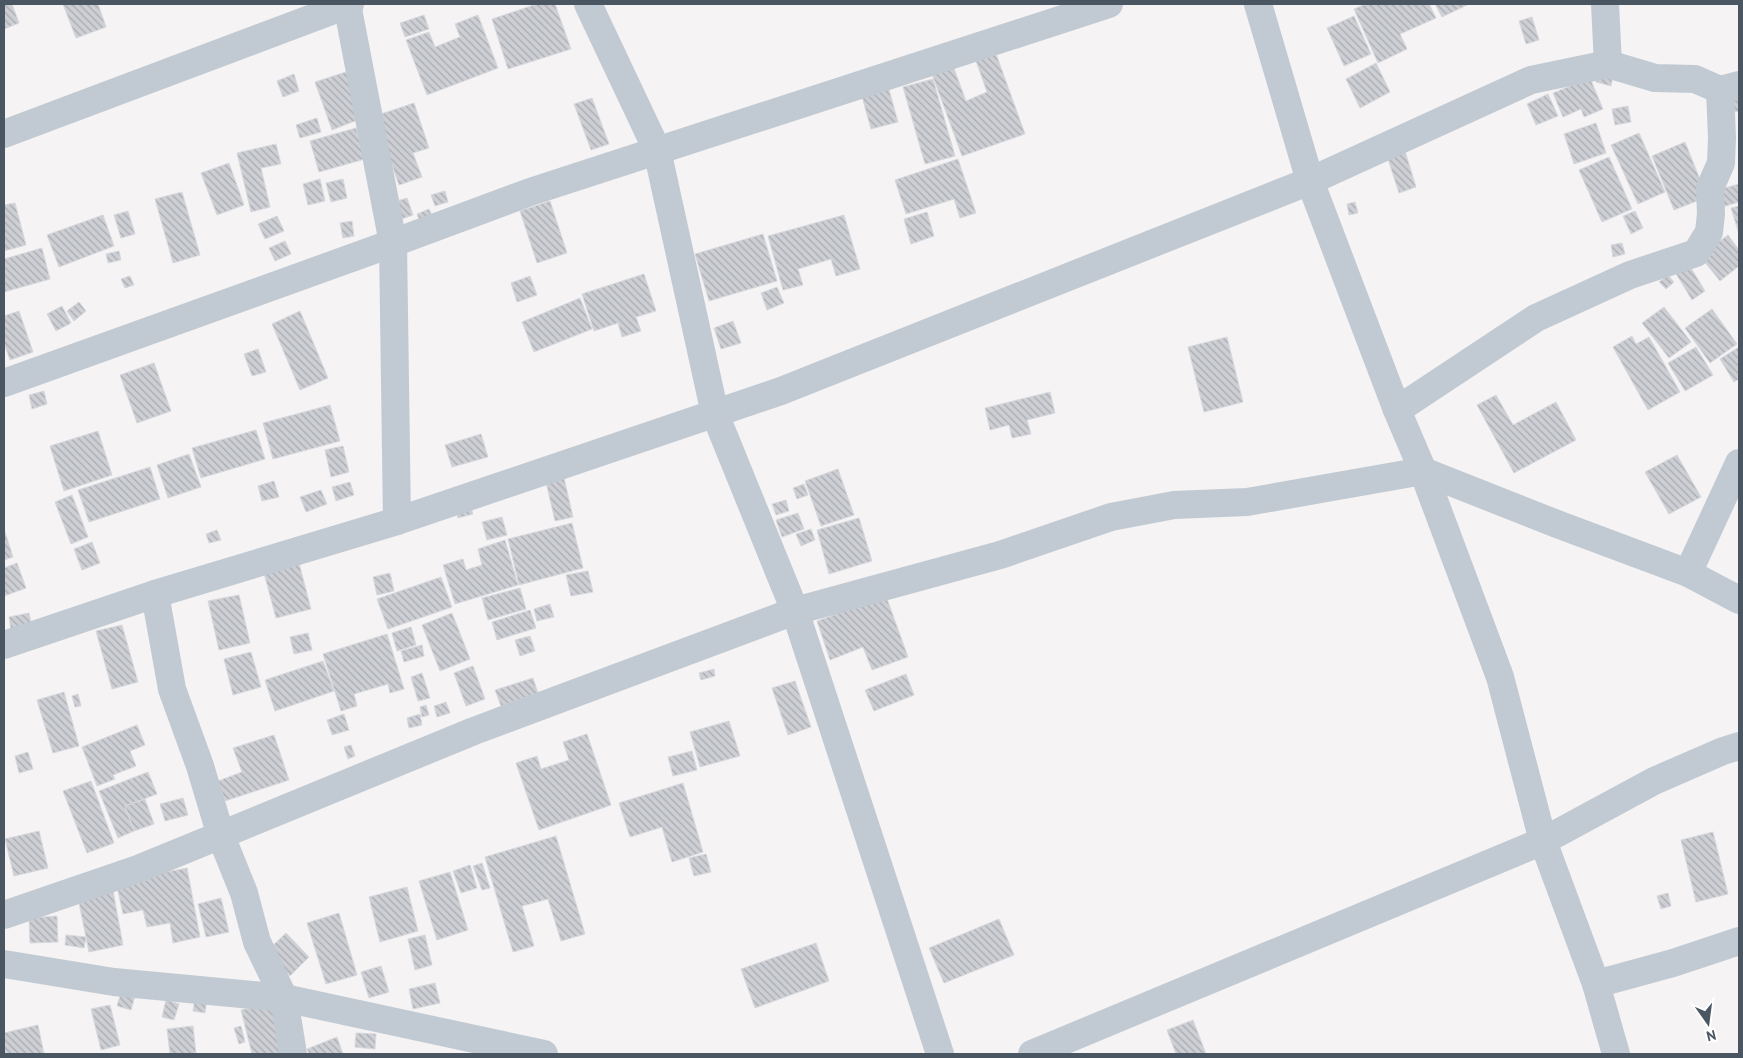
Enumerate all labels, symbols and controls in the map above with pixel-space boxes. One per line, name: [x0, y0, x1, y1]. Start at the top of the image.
north arrow: [1683, 998, 1733, 1048]
text: N: [1705, 1026, 1718, 1045]

